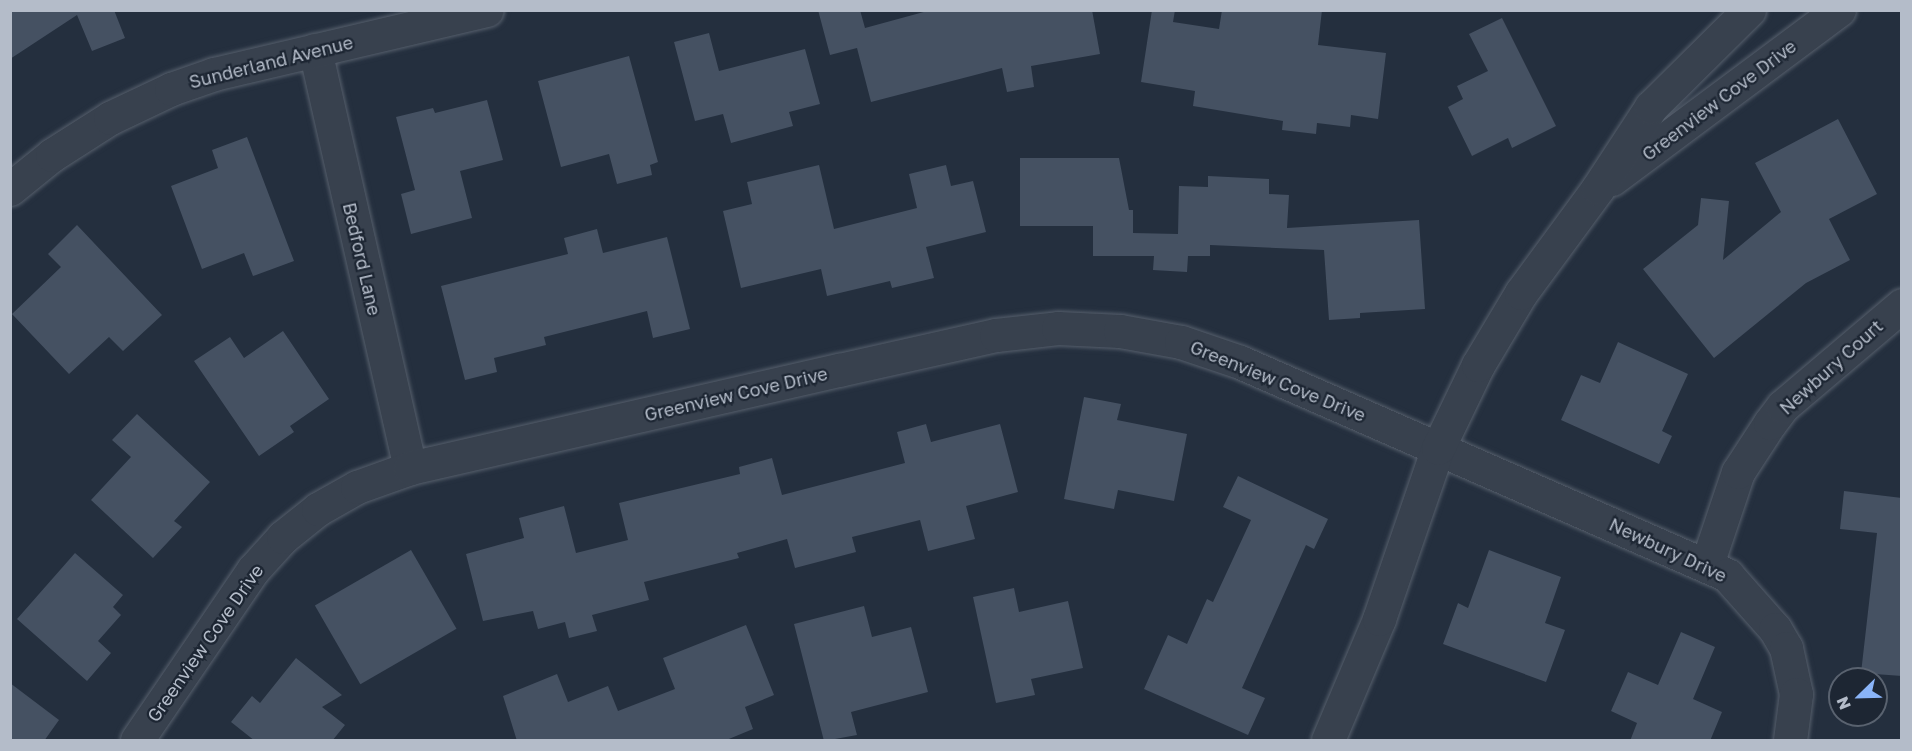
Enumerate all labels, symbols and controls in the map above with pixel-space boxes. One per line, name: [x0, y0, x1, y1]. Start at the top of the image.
street label: Sunderland Avenue: [187, 31, 355, 93]
street label: Greenview Cove Drive: [1638, 35, 1800, 165]
street label: Bedford Lane: [339, 200, 385, 318]
street label: Newbury Court: [1775, 315, 1887, 419]
street label: Greenview Cove Drive: [1187, 336, 1369, 426]
street label: Greenview Cove Drive: [642, 362, 830, 426]
street label: Newbury Drive: [1606, 513, 1730, 587]
street label: Greenview Cove Drive: [142, 560, 268, 726]
north arrow: [1828, 667, 1888, 727]
text: N: [1832, 694, 1855, 713]

